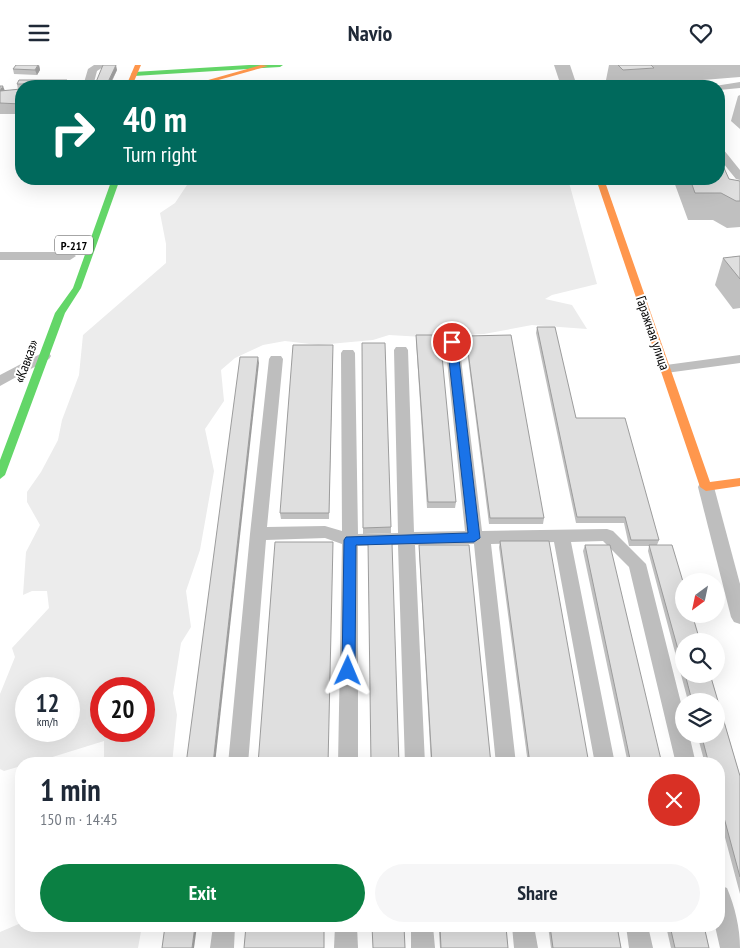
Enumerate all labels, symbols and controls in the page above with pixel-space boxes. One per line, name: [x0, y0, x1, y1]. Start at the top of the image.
icon: menu: [25, 19, 53, 47]
text: Navio: [348, 19, 392, 47]
icon: heart: [687, 19, 715, 47]
text: 40 m: [123, 96, 187, 142]
icon: right: [40, 100, 105, 165]
text: Turn right: [123, 140, 197, 168]
road number: Р-217: [55, 235, 93, 255]
street label: Гаражная улица: [632, 294, 674, 372]
pin: [431, 321, 473, 363]
icon: arrive: [438, 328, 466, 356]
street label: «Кавказ»: [10, 337, 42, 385]
north arrow: [675, 573, 725, 623]
map controls: [675, 573, 725, 743]
button: search: [675, 633, 725, 683]
position arrow: [321, 644, 373, 696]
speed limit sign: 20: [90, 677, 155, 742]
text: 12: [36, 687, 59, 719]
button: layers: [675, 693, 725, 743]
text: km/h: [37, 714, 58, 729]
text: 1 min: [40, 770, 101, 809]
button: close: [648, 774, 700, 826]
text: 150 m · 14:45: [40, 809, 118, 829]
button: Exit: [40, 864, 365, 922]
button: Share: [375, 864, 700, 922]

